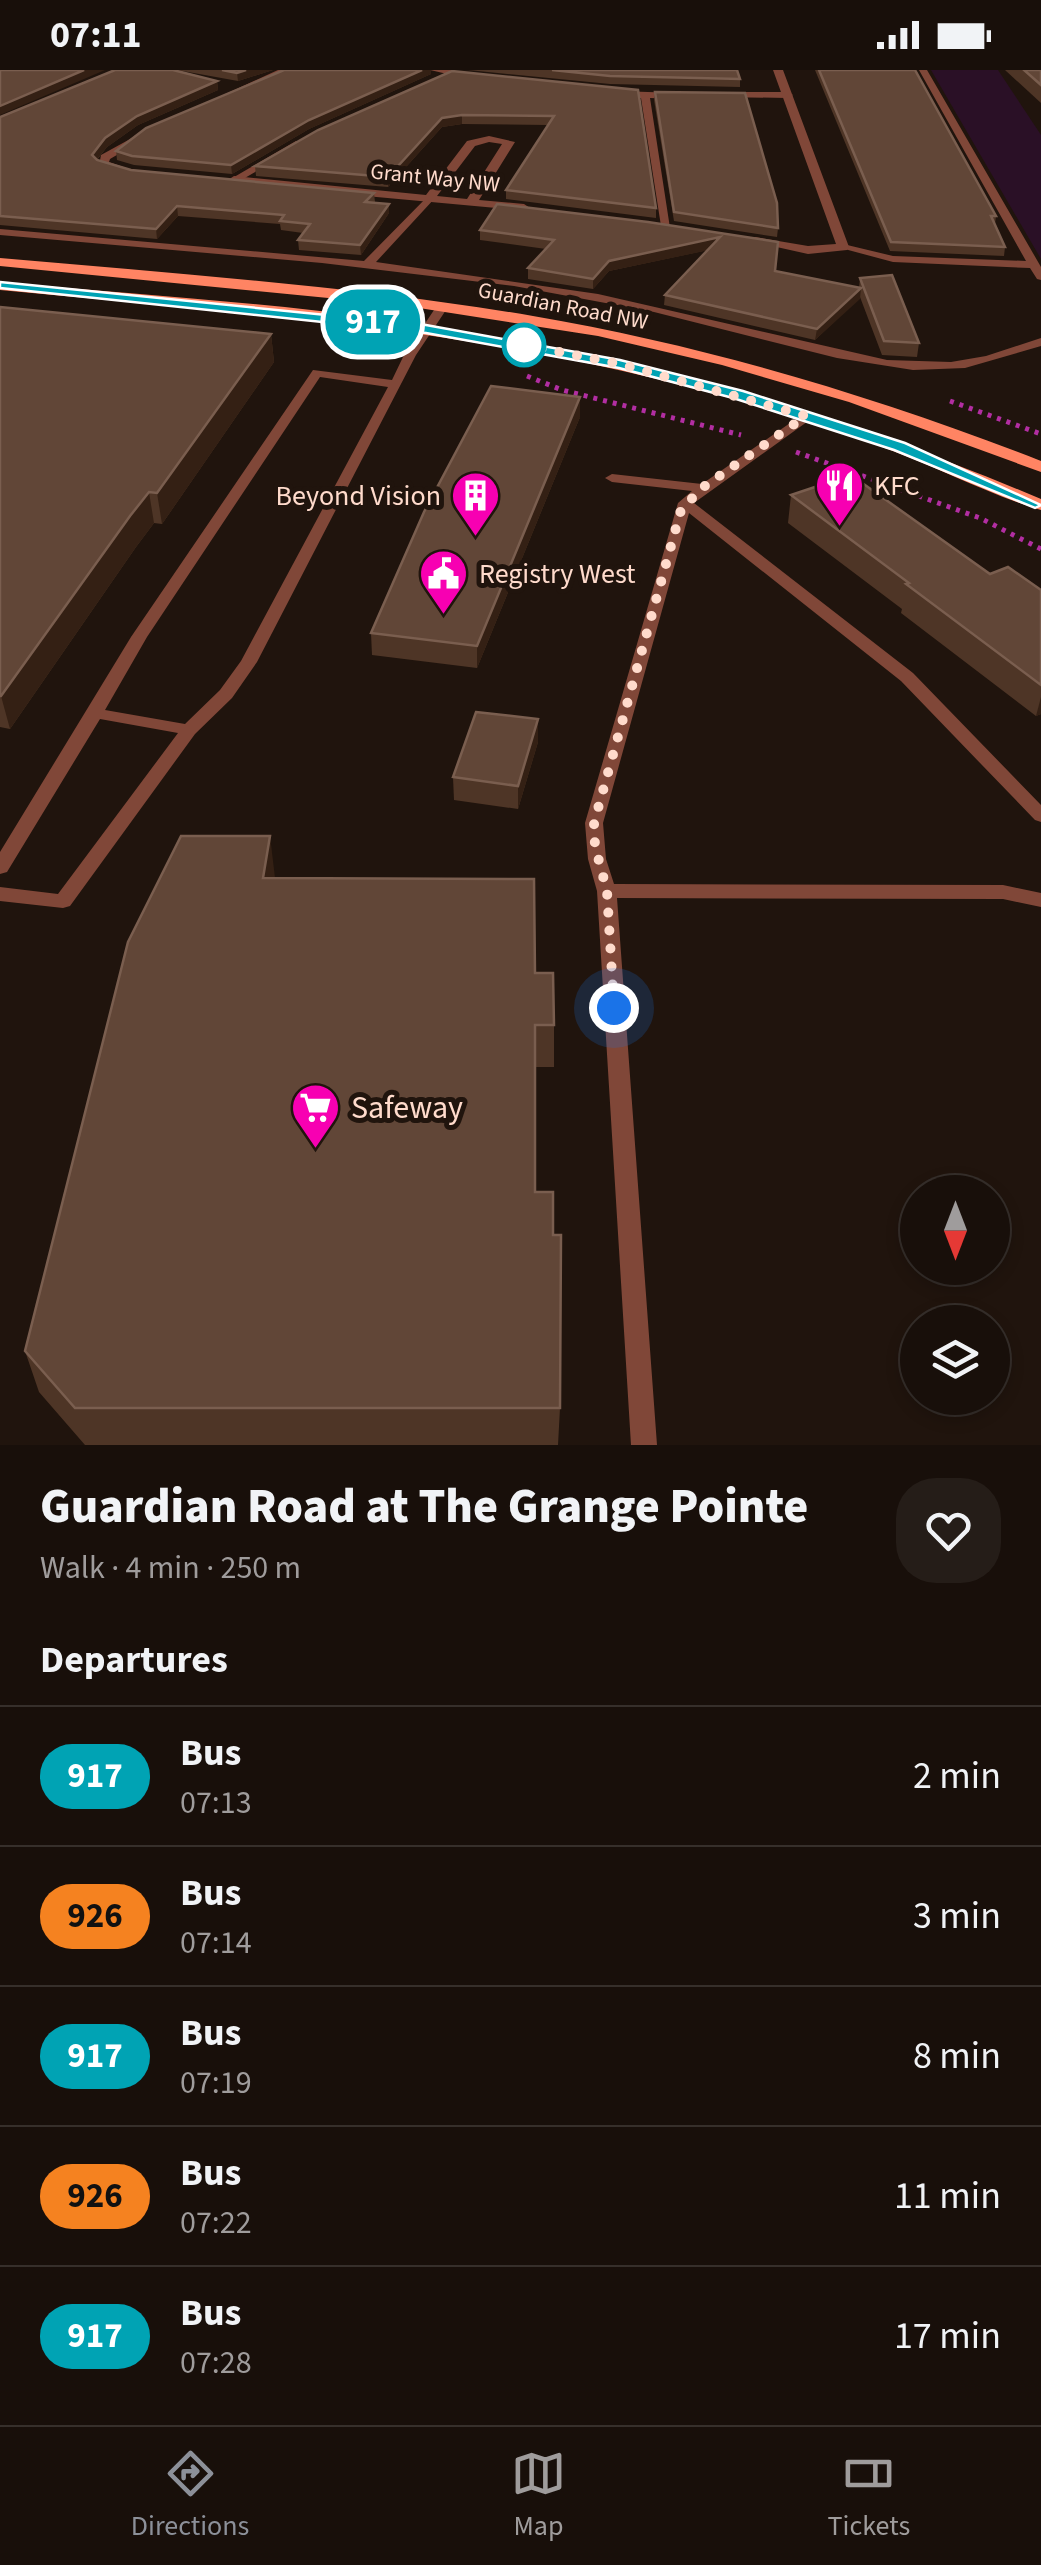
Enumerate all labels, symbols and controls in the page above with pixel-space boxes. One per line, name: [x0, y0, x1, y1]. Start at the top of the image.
text: 07:11: [50, 8, 142, 62]
street label: Grant Way NW: [369, 155, 501, 201]
street label: Guardian Road NW: [475, 274, 651, 338]
line badge: 917: [316, 290, 430, 354]
text: 917: [345, 297, 401, 347]
unlabelled marker: [503, 324, 545, 366]
restaurant icon: KFC: [813, 460, 865, 528]
place label: KFC: [874, 466, 920, 506]
building icon: Beyond Vision: [450, 470, 502, 538]
place label: Beyond Vision: [275, 476, 441, 516]
public building icon: Registry West: [418, 548, 470, 616]
place label: Registry West: [479, 554, 636, 594]
your location: [589, 983, 639, 1033]
supermarket icon: Safeway: [290, 1082, 342, 1150]
place label: Safeway: [351, 1085, 463, 1131]
north arrow: [900, 1175, 1010, 1285]
map controls: [900, 1175, 1010, 1415]
button: layers: [900, 1305, 1010, 1415]
text: Guardian Road at The Grange Pointe: [40, 1473, 808, 1541]
button: heart: [896, 1478, 1001, 1583]
text: Walk · 4 min · 250 m: [40, 1545, 301, 1591]
text: Departures: [40, 1633, 228, 1687]
text: Bus: [180, 1726, 241, 1780]
text: 2 min: [913, 1749, 1001, 1803]
text: 917: [67, 1751, 123, 1801]
text: 07:13: [180, 1780, 252, 1826]
text: Bus: [180, 1866, 241, 1920]
text: 3 min: [913, 1889, 1001, 1943]
text: 926: [67, 1891, 123, 1941]
text: 07:14: [180, 1920, 252, 1966]
text: Bus: [180, 2006, 241, 2060]
text: 8 min: [913, 2029, 1001, 2083]
text: 917: [67, 2031, 123, 2081]
text: 07:19: [180, 2060, 252, 2106]
text: Bus: [180, 2146, 241, 2200]
text: 11 min: [894, 2169, 1001, 2223]
text: 926: [67, 2171, 123, 2221]
text: 07:22: [180, 2200, 252, 2246]
text: Bus: [180, 2286, 241, 2340]
text: 17 min: [894, 2309, 1001, 2363]
text: 917: [67, 2311, 123, 2361]
text: 07:28: [180, 2340, 252, 2386]
tab: Directions: [131, 2446, 249, 2546]
tab: Map: [511, 2446, 566, 2546]
tab: Tickets: [828, 2446, 910, 2546]

